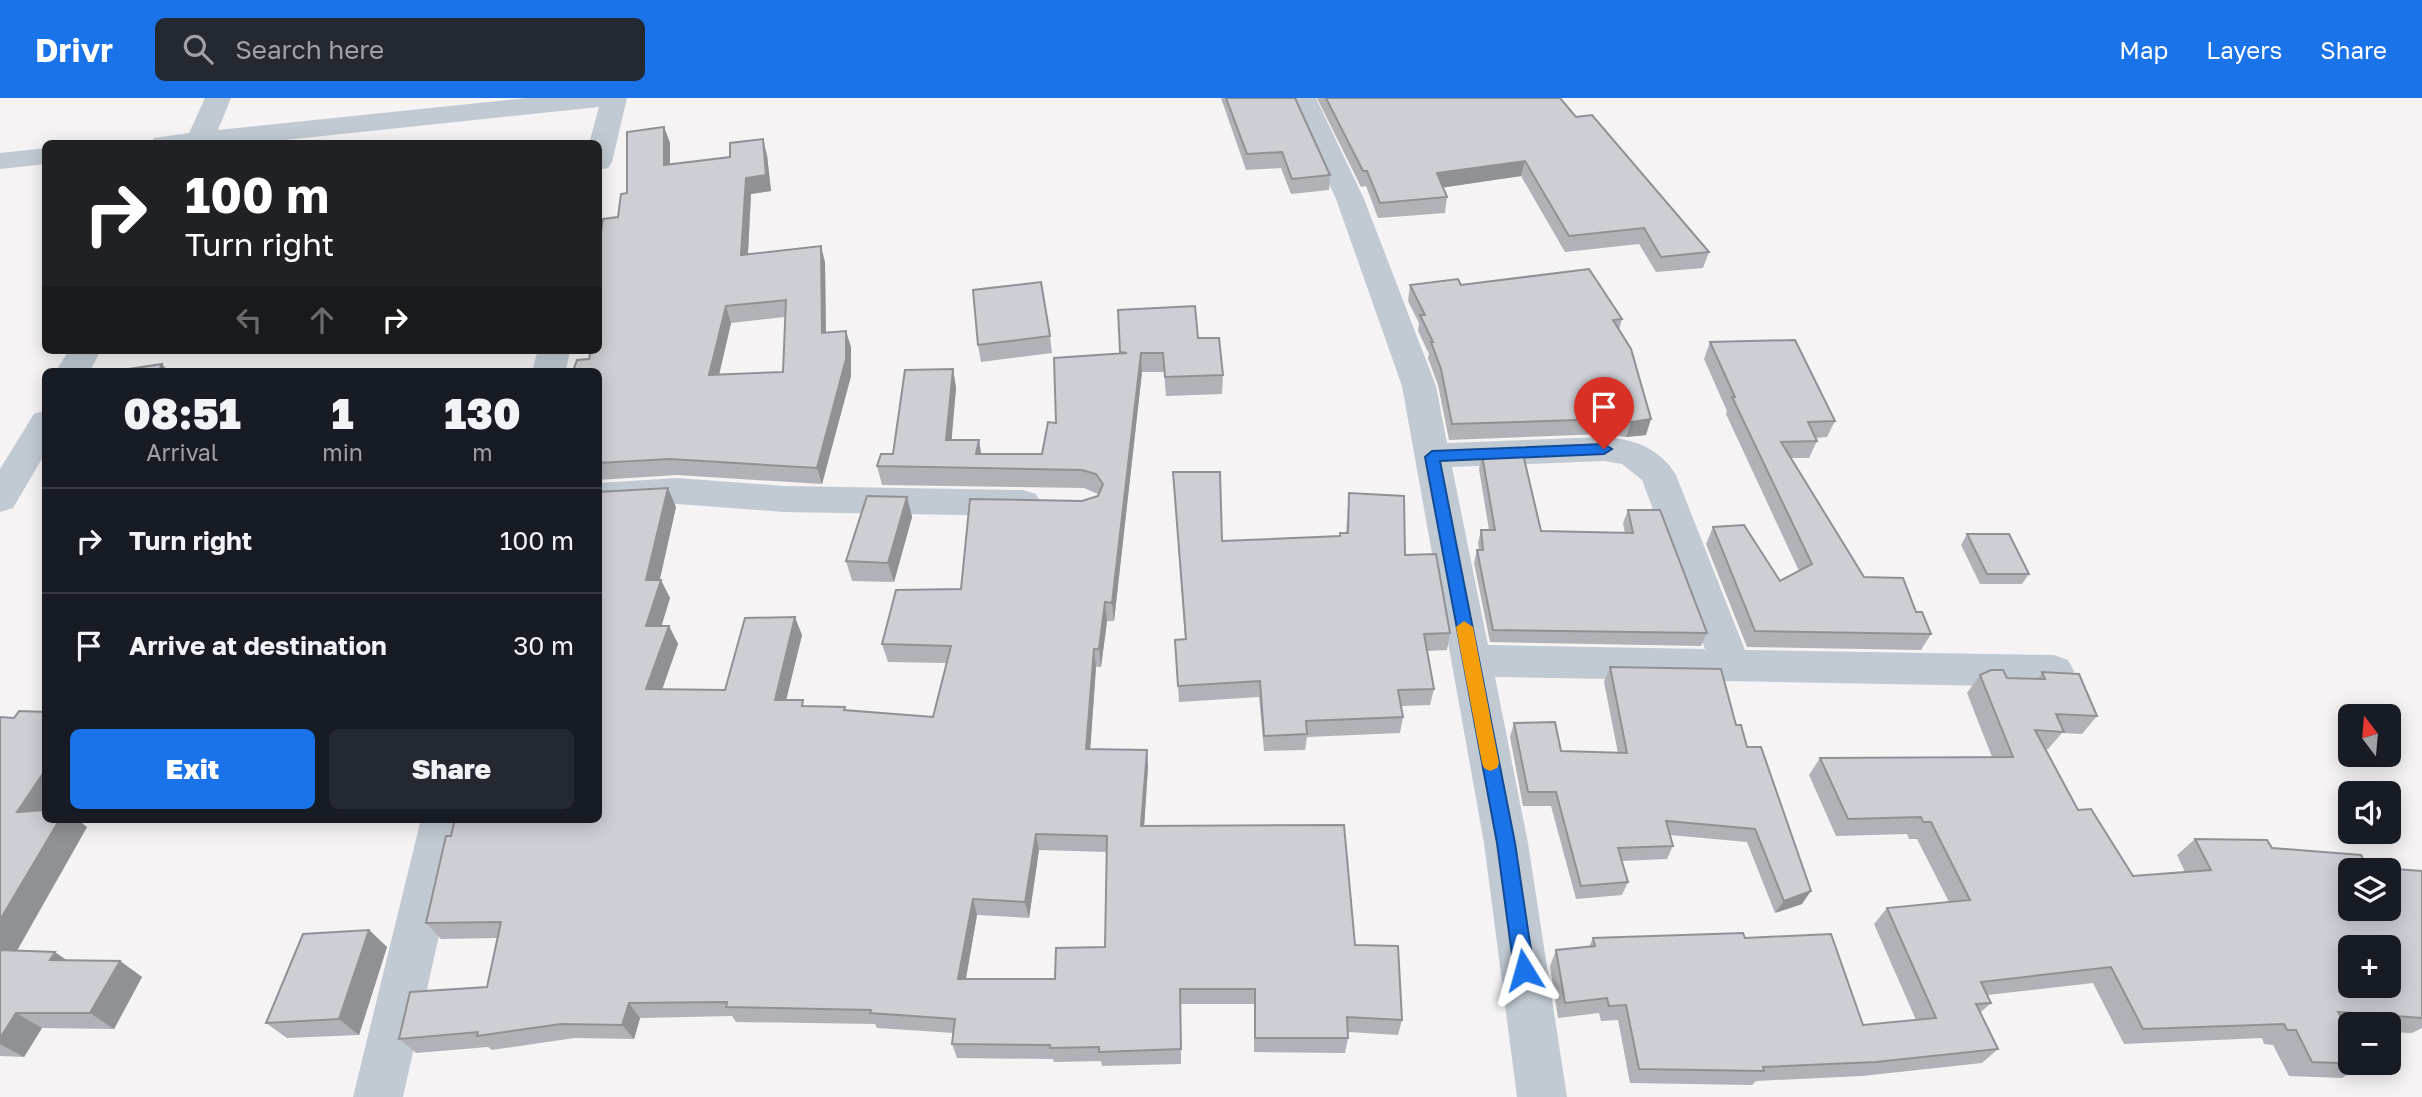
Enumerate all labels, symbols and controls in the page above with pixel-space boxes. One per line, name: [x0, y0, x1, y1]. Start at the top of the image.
search box: [155, 18, 645, 81]
text: Drivr: [35, 30, 113, 69]
icon: search: [179, 30, 217, 68]
text: Search here: [235, 34, 384, 65]
text: Map: [2119, 35, 2168, 64]
text: Layers: [2206, 35, 2282, 64]
text: Share: [2320, 35, 2387, 64]
text: 100 m: [185, 165, 329, 224]
icon: right: [70, 168, 161, 259]
text: Turn right: [185, 225, 334, 263]
icon: left: [230, 301, 268, 339]
icon: ahead: [303, 301, 341, 339]
icon: right: [376, 301, 414, 339]
pin: [1574, 377, 1634, 449]
text: 08:51: [123, 388, 241, 438]
text: 1: [332, 388, 354, 438]
text: 130: [444, 388, 521, 438]
icon: arrive: [1585, 388, 1623, 426]
text: Arrival: [146, 438, 218, 466]
text: min: [322, 438, 363, 466]
text: m: [472, 438, 493, 466]
icon: right: [70, 522, 108, 560]
text: Turn right: [129, 525, 252, 556]
text: 100 m: [500, 525, 574, 556]
icon: arrive: [70, 627, 108, 665]
text: Arrive at destination: [129, 630, 387, 661]
text: 30 m: [513, 630, 574, 661]
north arrow: [2338, 704, 2401, 766]
map controls: [2338, 704, 2401, 1075]
button: Exit: [70, 729, 315, 809]
button: Share: [329, 729, 574, 809]
button: sound: [2338, 781, 2401, 844]
button: layers: [2338, 858, 2401, 921]
position arrow: [1487, 933, 1561, 1007]
button: +: [2338, 935, 2401, 998]
button: −: [2338, 1012, 2401, 1075]

